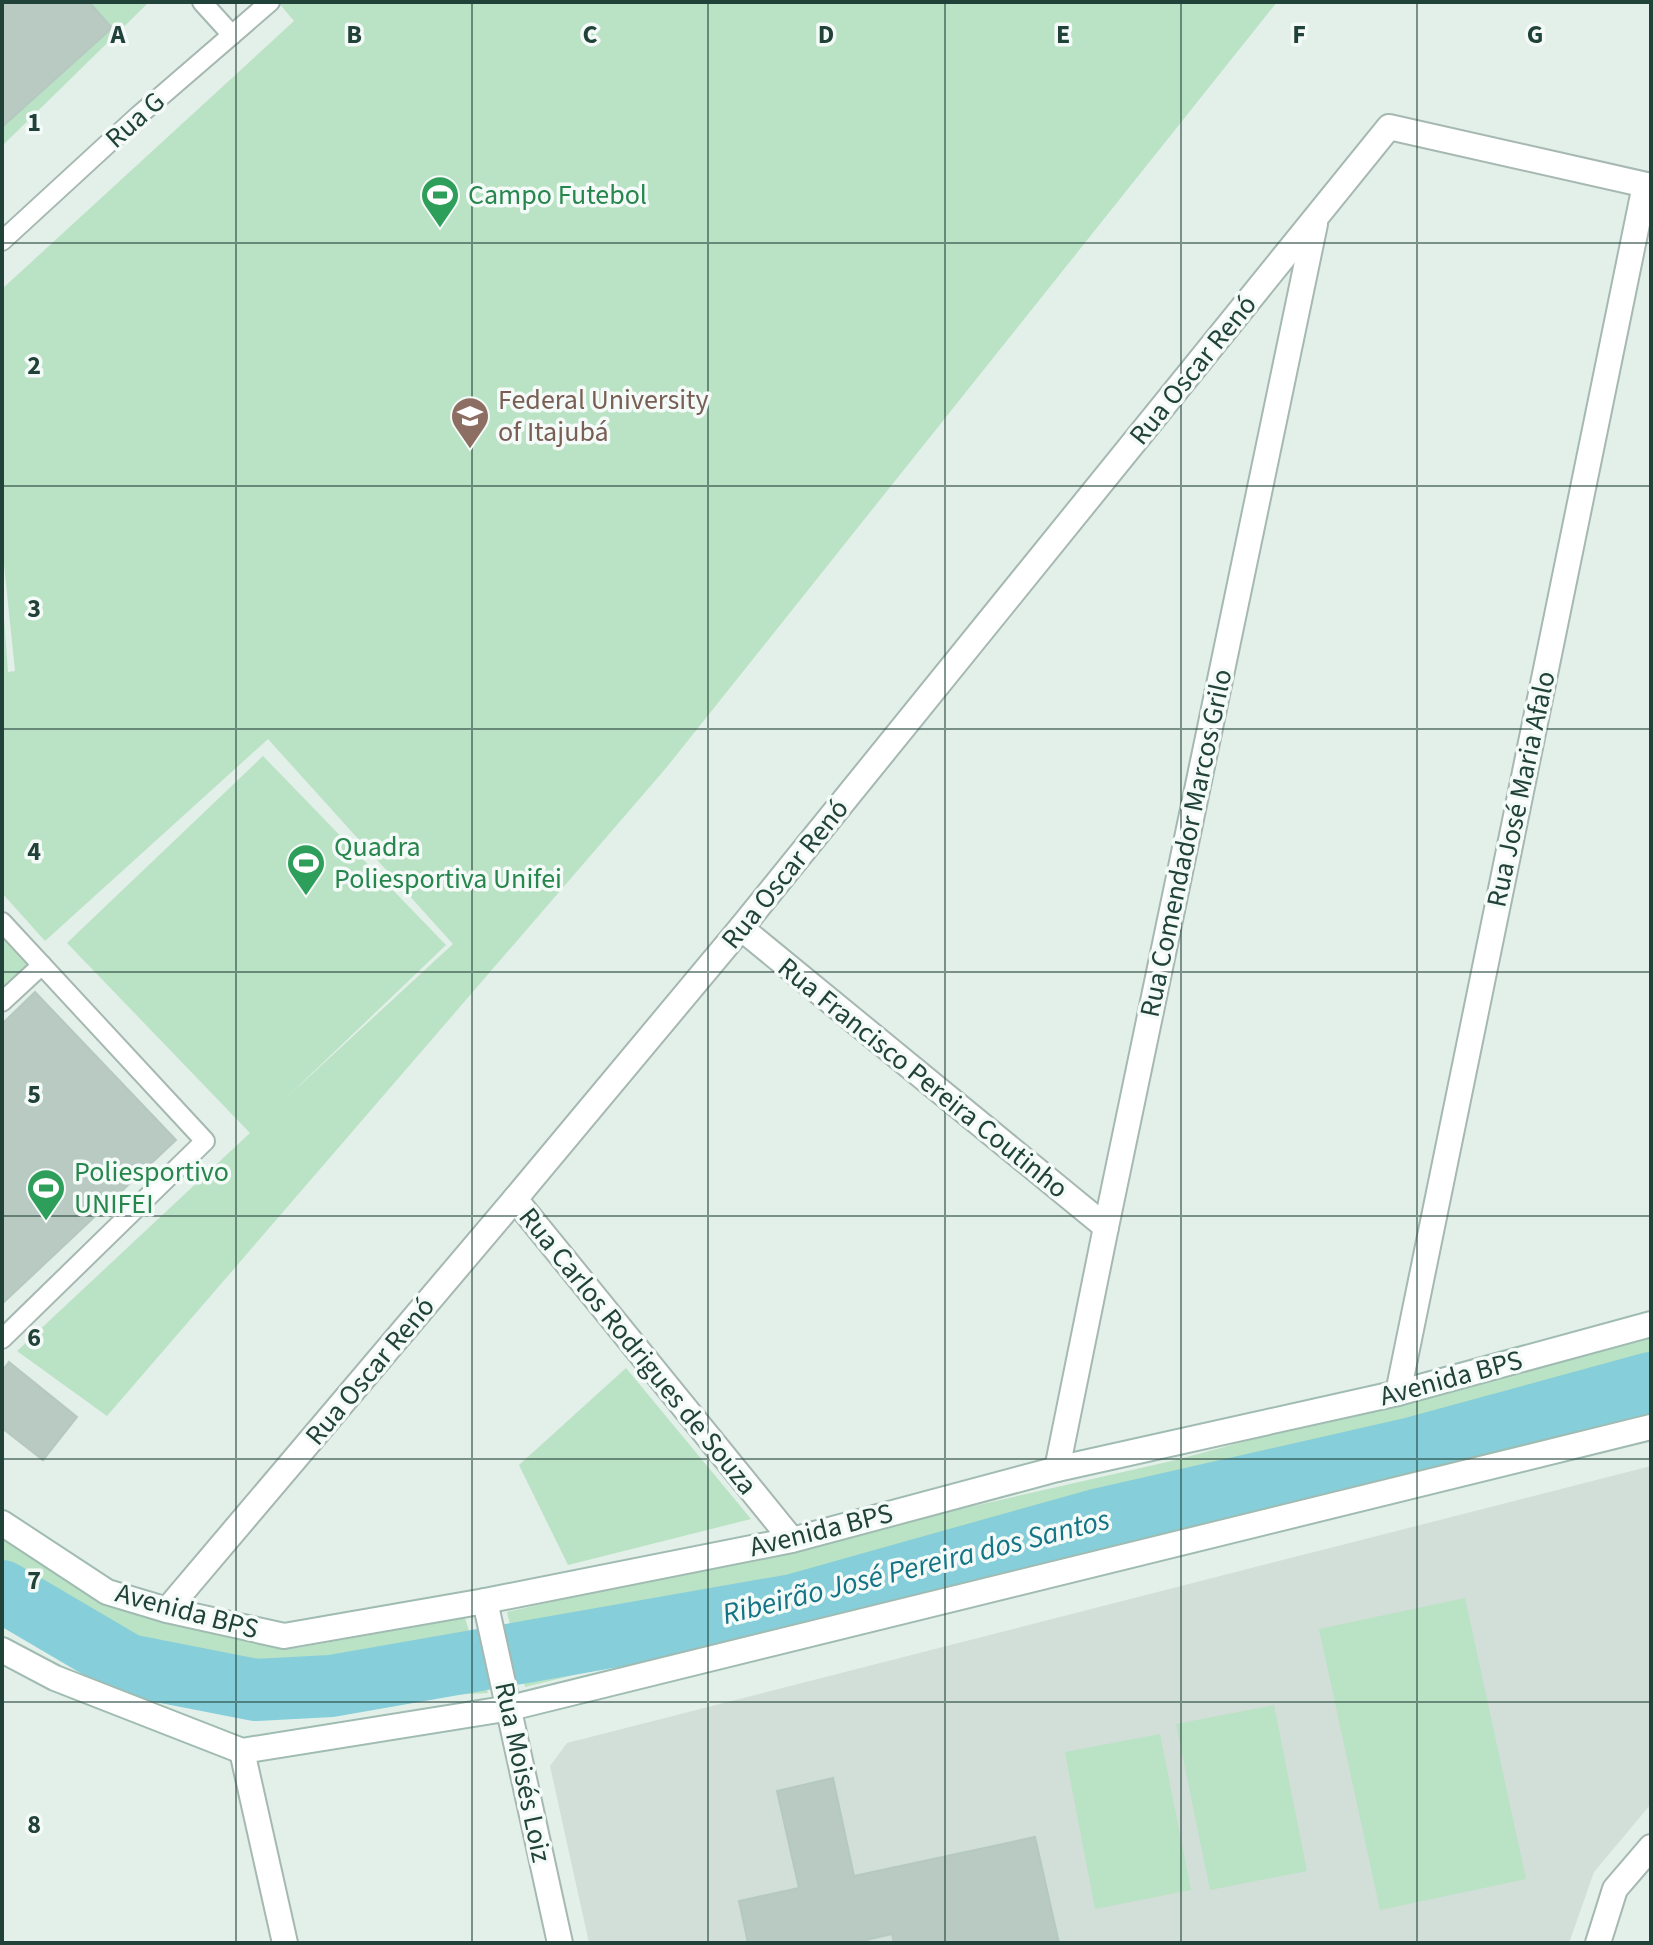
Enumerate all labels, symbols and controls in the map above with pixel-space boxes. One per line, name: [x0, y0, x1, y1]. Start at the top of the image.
text: A: [110, 16, 127, 53]
text: B: [346, 16, 362, 53]
text: C: [582, 16, 598, 53]
text: D: [818, 16, 834, 53]
text: E: [1056, 16, 1070, 53]
text: F: [1292, 16, 1306, 53]
text: G: [1527, 16, 1543, 53]
street label: Rua G: [96, 82, 174, 158]
text: 1: [27, 104, 41, 141]
sports icon: Campo Futebol: [419, 174, 461, 229]
place label: Campo Futebol: [468, 175, 647, 215]
street label: Rua Oscar Renó: [1120, 286, 1266, 454]
text: 2: [27, 347, 41, 384]
place label: Federal University of Itajubá: [498, 380, 709, 452]
school or university icon: Federal University of Itajubá: [449, 395, 491, 450]
text: 3: [27, 590, 41, 627]
street label: Rua Comendador Marcos Grilo: [1130, 665, 1242, 1021]
street label: Rua José Maria Afalo: [1476, 667, 1566, 911]
street label: Rua Oscar Renó: [712, 790, 858, 958]
place label: Quadra Poliesportiva Unifei: [334, 827, 562, 899]
text: 4: [27, 833, 41, 870]
sports icon: Quadra Poliesportiva Unifei: [285, 842, 327, 897]
street label: Rua Francisco Pereira Coutinho: [769, 948, 1077, 1208]
text: 5: [27, 1076, 41, 1113]
place label: Poliesportivo UNIFEI: [74, 1152, 229, 1224]
sports icon: Poliesportivo UNIFEI: [25, 1167, 67, 1222]
street label: Rua Carlos Rodrigues de Souza: [509, 1199, 767, 1503]
street label: Rua Oscar Renó: [296, 1288, 444, 1454]
text: 6: [27, 1319, 41, 1356]
street label: Avenida BPS: [1375, 1340, 1527, 1416]
street label: Avenida BPS: [745, 1493, 897, 1567]
water label: Ribeirão José Pereira dos Santos: [718, 1498, 1114, 1636]
text: 7: [27, 1562, 41, 1599]
street label: Avenida BPS: [111, 1573, 263, 1649]
street label: Rua Moisés Loiz: [484, 1678, 562, 1866]
text: 8: [27, 1806, 41, 1843]

